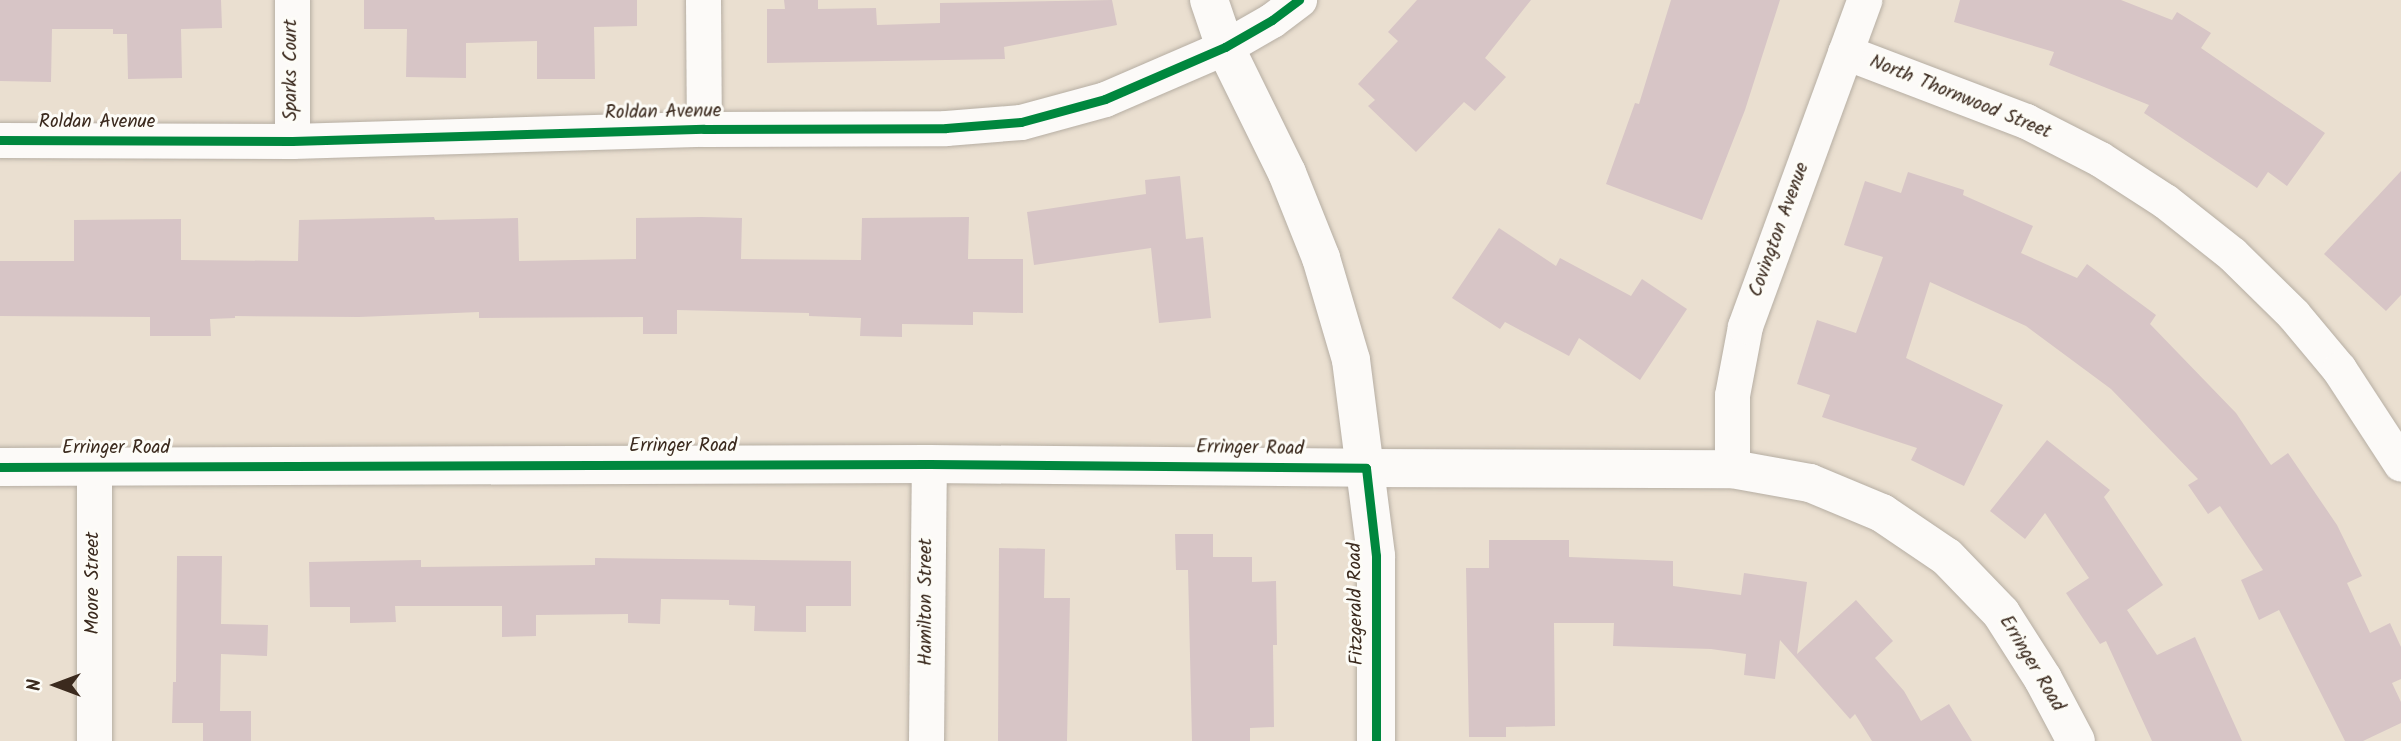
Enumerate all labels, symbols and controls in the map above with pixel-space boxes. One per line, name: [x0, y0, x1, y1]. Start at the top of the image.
street label: Sparks Court: [281, 19, 303, 121]
street label: North Thornwood Street: [1866, 51, 2054, 145]
street label: Roldan Avenue: [605, 101, 721, 125]
street label: Roldan Avenue: [39, 112, 155, 134]
street label: Covington Avenue: [1745, 160, 1815, 300]
street label: Erringer Road: [629, 436, 737, 458]
street label: Erringer Road: [1196, 437, 1304, 461]
street label: Erringer Road: [62, 438, 170, 460]
street label: Moore Street: [83, 532, 105, 634]
street label: Hamilton Street: [916, 538, 938, 666]
street label: Fitzgerald Road: [1345, 542, 1369, 666]
street label: Erringer Road: [1993, 612, 2069, 716]
north arrow: [21, 650, 91, 720]
text: N: [20, 679, 50, 691]

